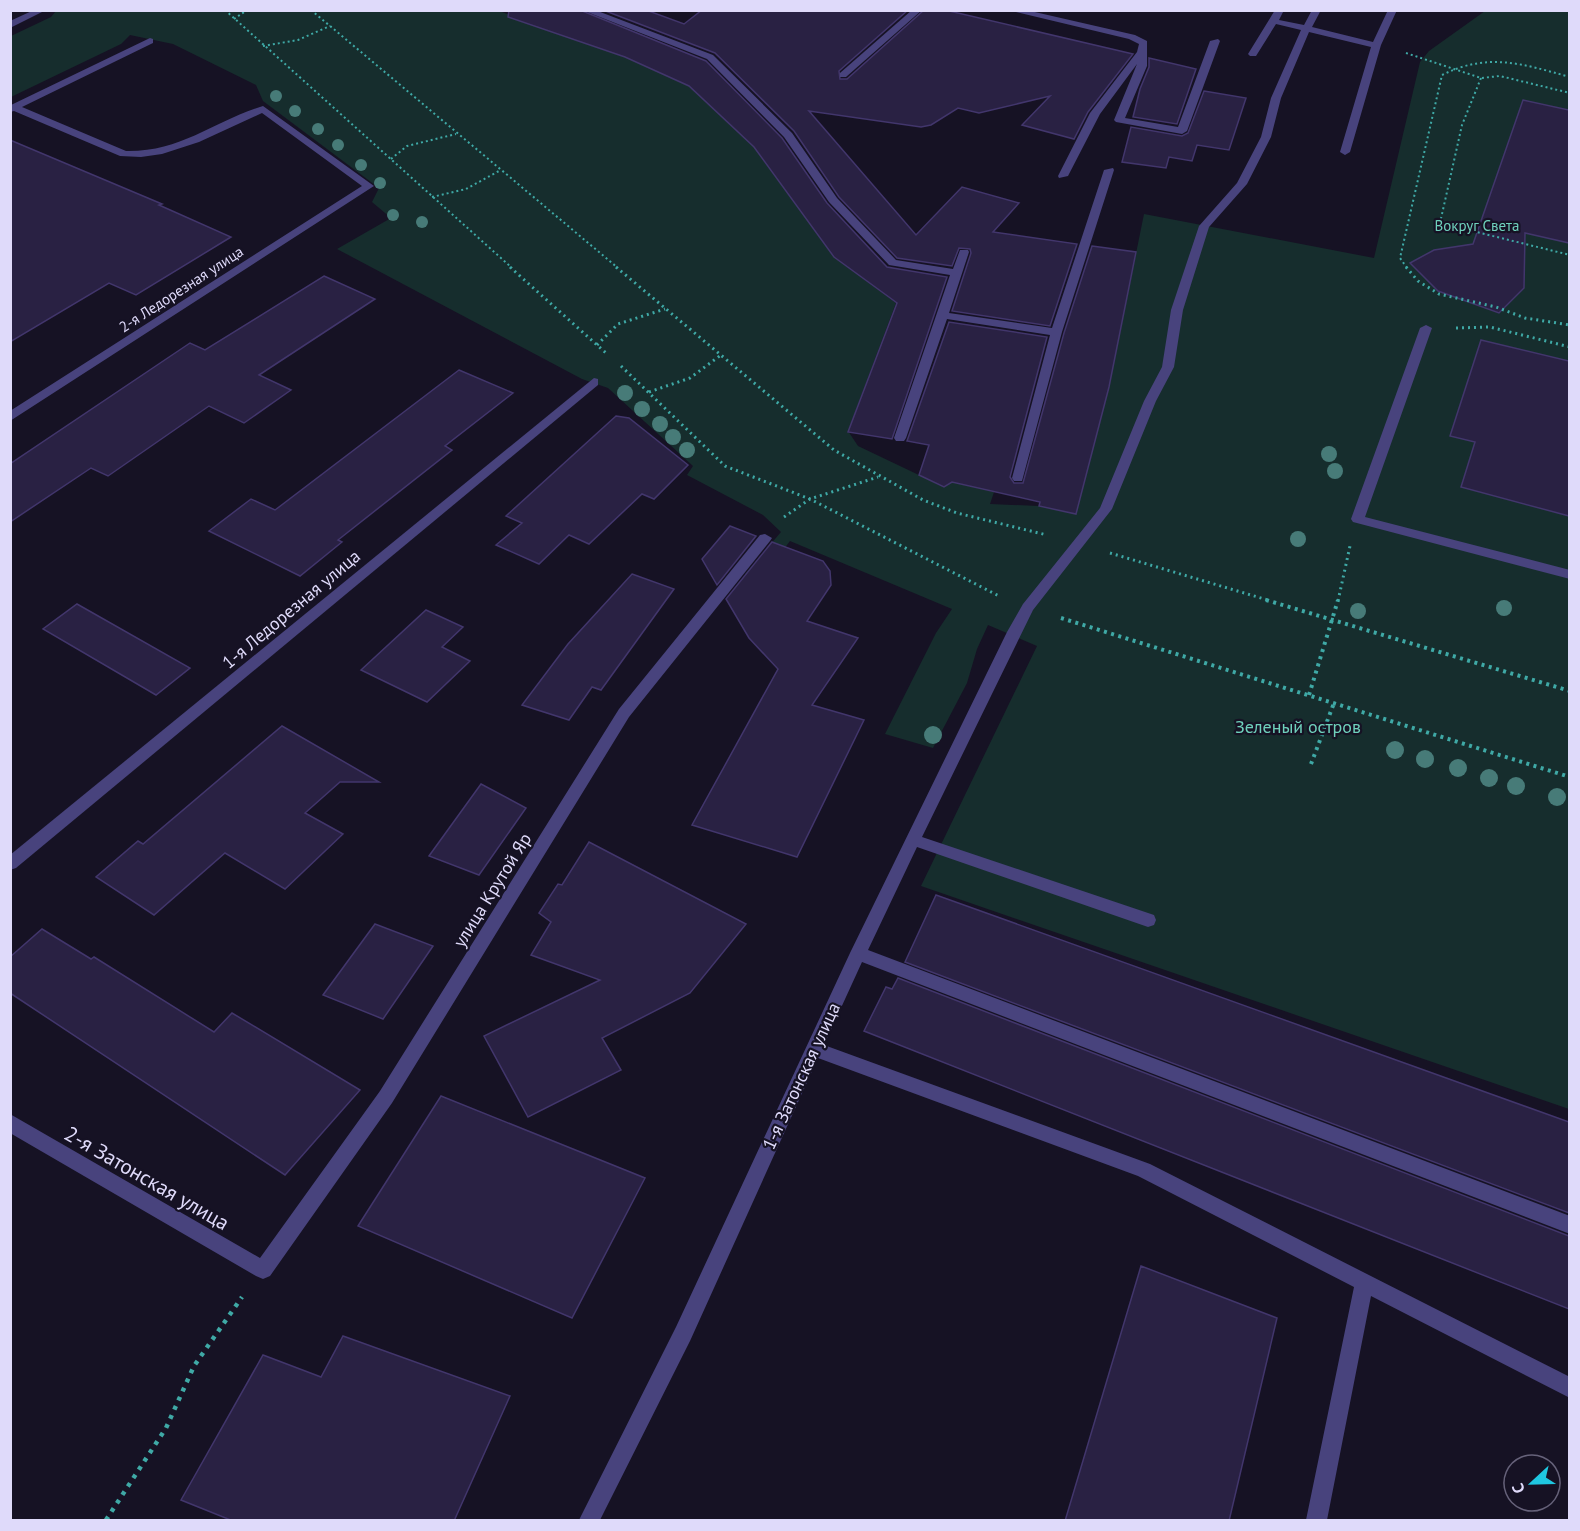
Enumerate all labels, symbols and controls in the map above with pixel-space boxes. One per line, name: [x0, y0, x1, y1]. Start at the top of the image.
park label: Вокруг Света: [1434, 216, 1520, 235]
street label: 2-я Ледорезная улица: [115, 242, 247, 336]
street label: 1-я Ледорезная улица: [217, 544, 365, 674]
park label: Зеленый остров: [1235, 715, 1361, 738]
street label: улица Крутой Яр: [448, 829, 536, 951]
street label: 1-я Затонская улица: [757, 999, 845, 1153]
street label: 2-я Затонская улица: [60, 1120, 234, 1236]
north arrow: [1502, 1453, 1562, 1513]
text: С: [1507, 1481, 1529, 1497]

